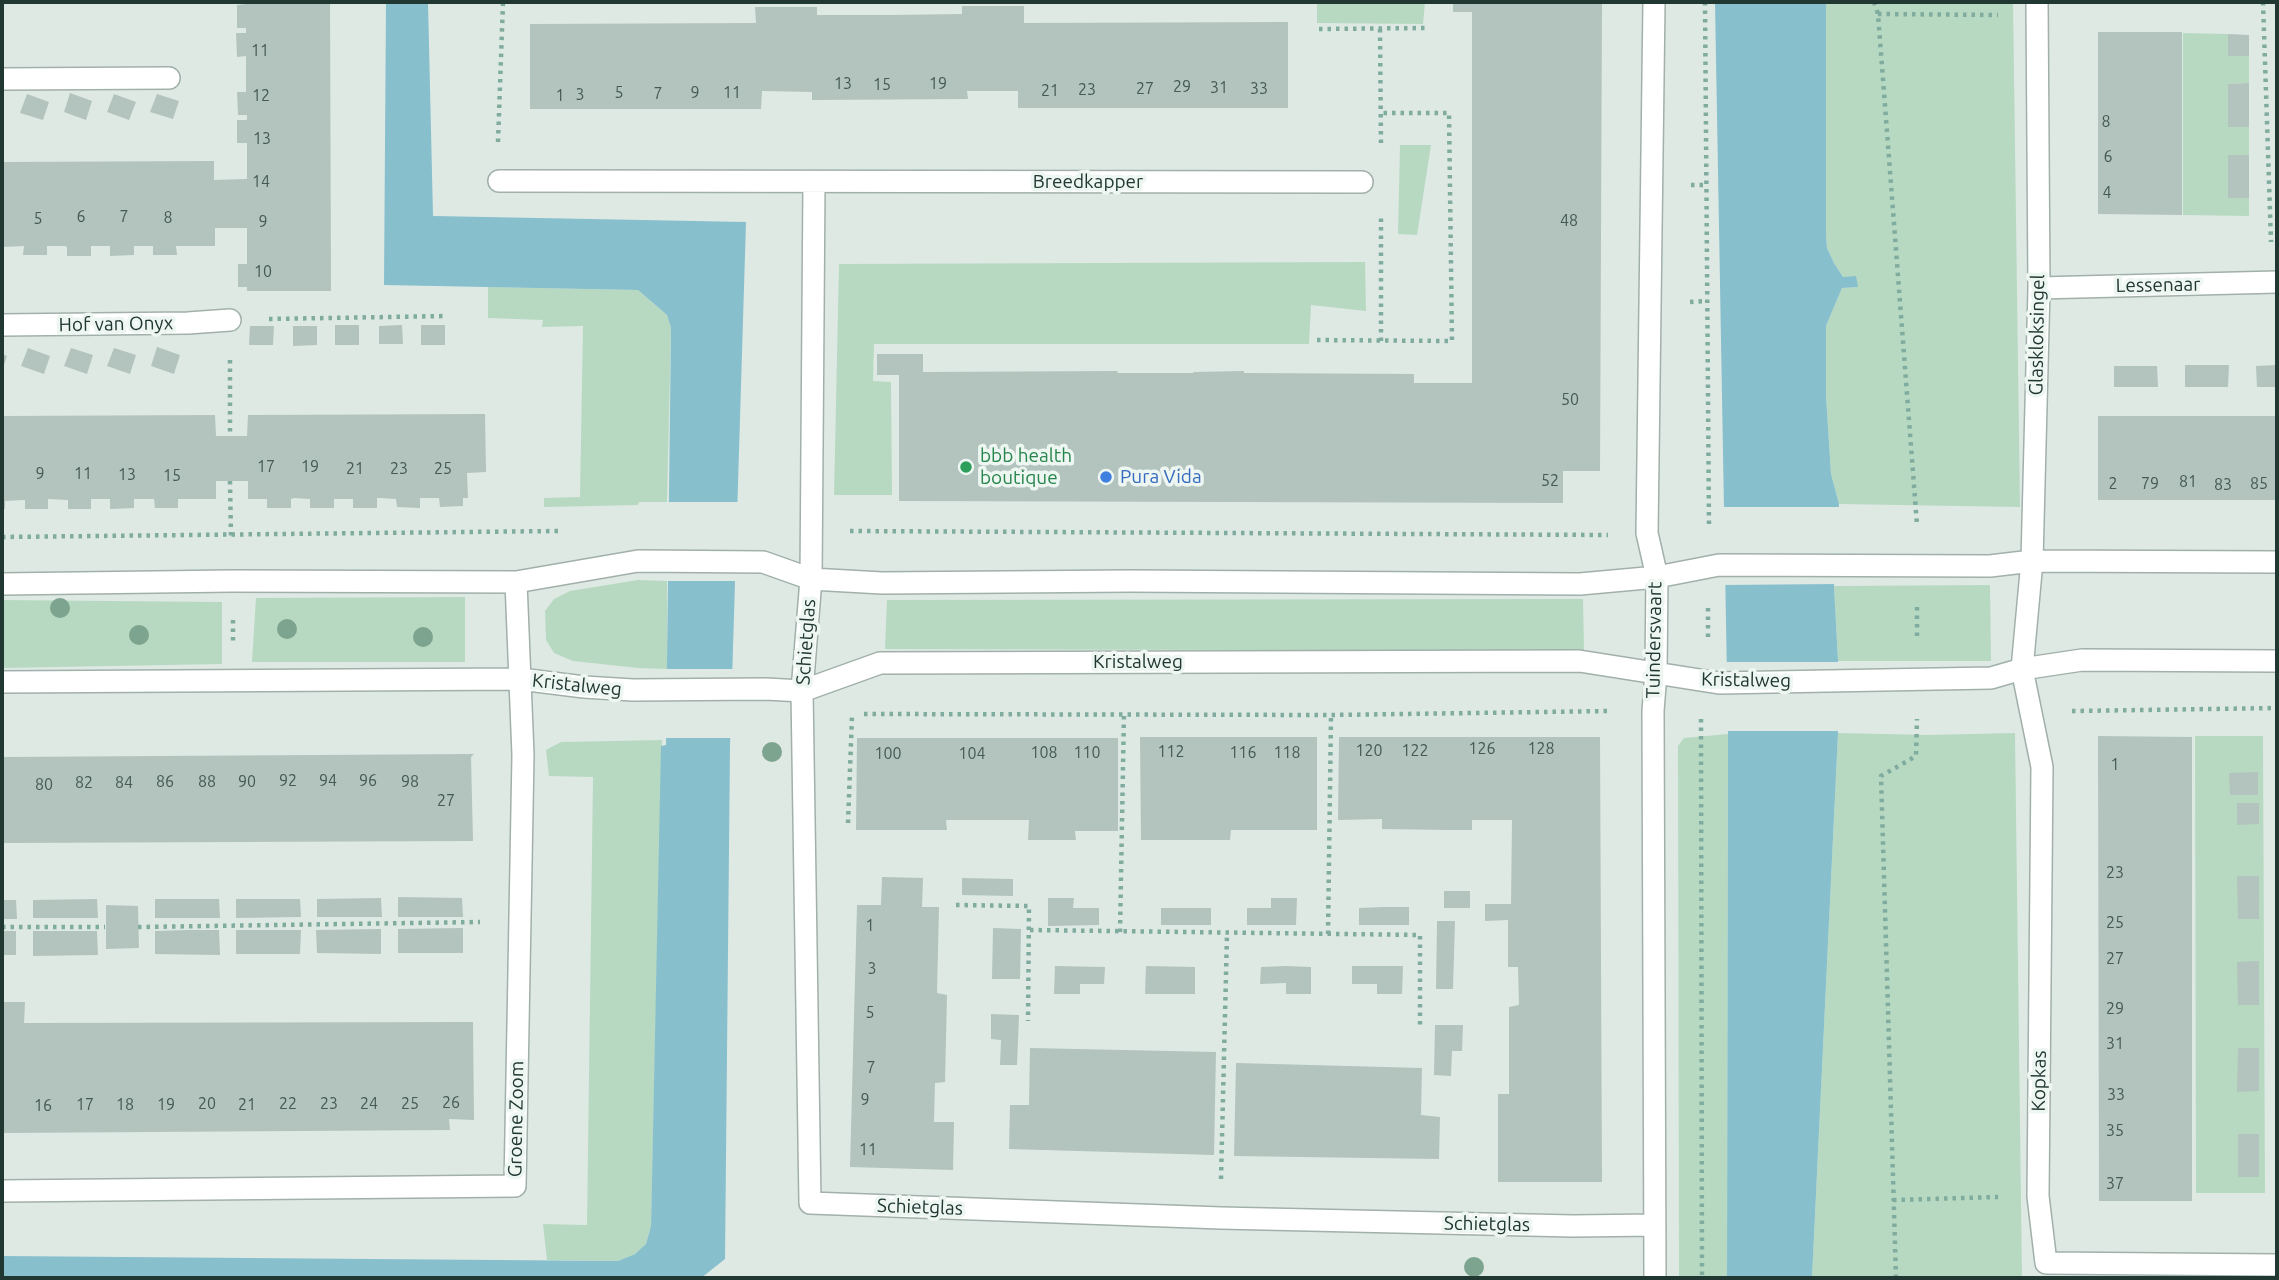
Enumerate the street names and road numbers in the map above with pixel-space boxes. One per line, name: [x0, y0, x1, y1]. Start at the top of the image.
street label: Breedkapper: [1033, 171, 1143, 193]
street label: Lessenaar: [2115, 273, 2201, 297]
street label: Glaskloksingel: [2025, 274, 2049, 396]
street label: Hof van Onyx: [58, 312, 174, 336]
street label: Tuindersvaart: [1642, 581, 1666, 699]
street label: Schietglas: [792, 598, 820, 686]
street label: Kristalweg: [1093, 651, 1183, 673]
street label: Kristalweg: [1701, 668, 1791, 692]
street label: Kristalweg: [531, 669, 623, 701]
street label: Kopkas: [2027, 1050, 2051, 1112]
street label: Groene Zoom: [504, 1061, 528, 1177]
street label: Schietglas: [877, 1194, 963, 1220]
street label: Schietglas: [1444, 1212, 1530, 1236]

